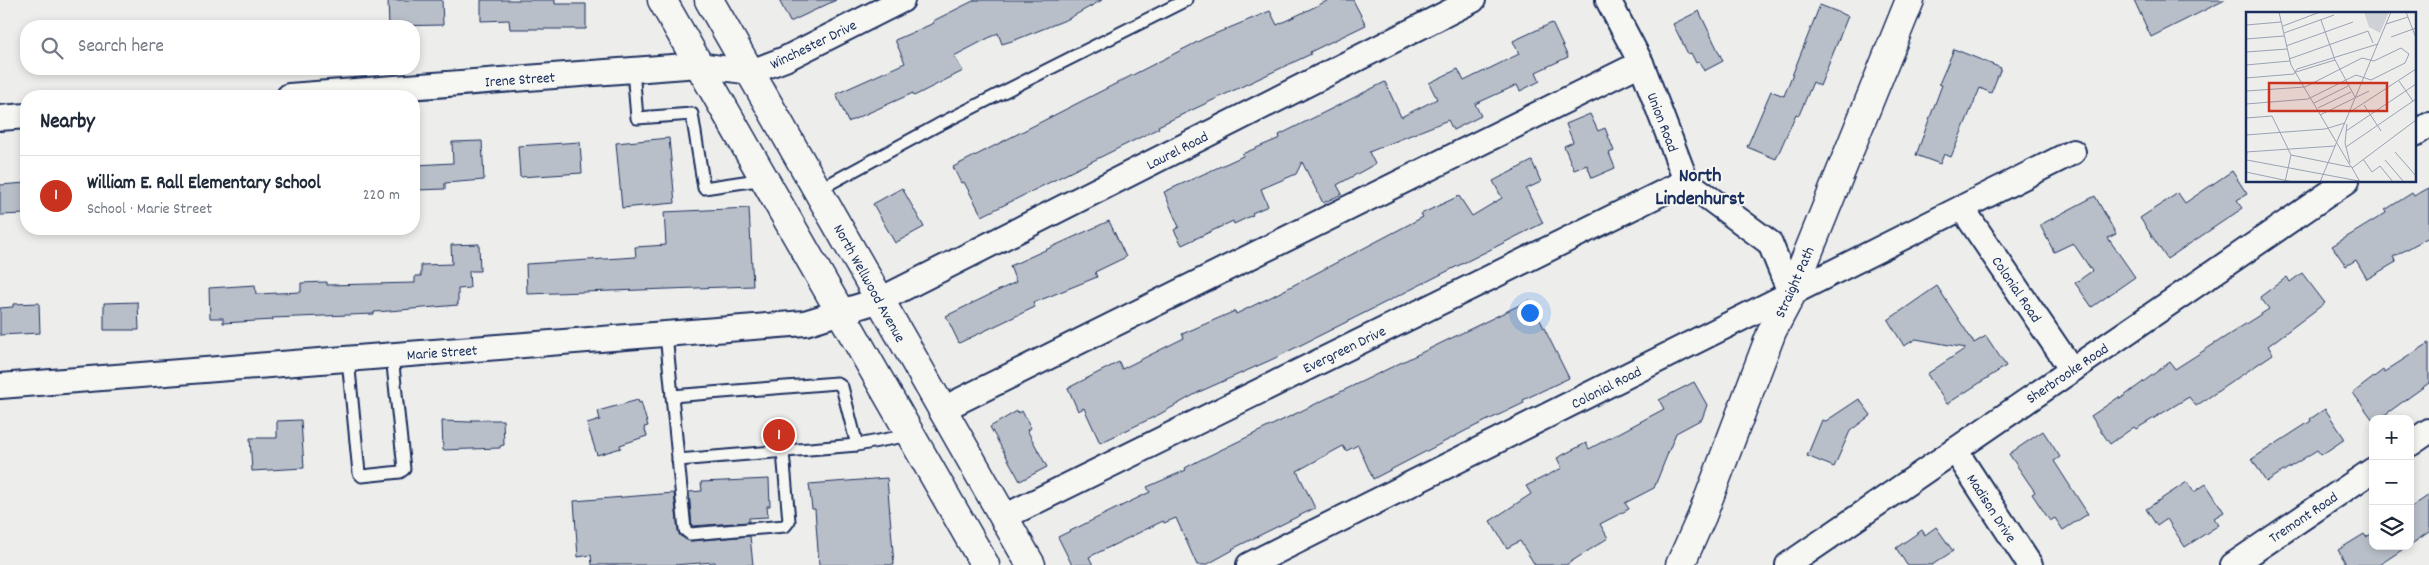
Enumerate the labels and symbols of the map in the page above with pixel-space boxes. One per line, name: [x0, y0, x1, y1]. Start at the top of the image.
inset map: [2246, 12, 2416, 182]
street label: Winchester Drive: [767, 15, 861, 76]
street label: Irene Street: [484, 68, 556, 94]
street label: Union Road: [1640, 90, 1683, 156]
street label: Laurel Road: [1143, 127, 1213, 177]
district label: North Lindenhurst: [1655, 163, 1745, 214]
street label: North Wellwood Avenue: [827, 221, 910, 348]
street label: Straight Path: [1770, 243, 1821, 322]
street label: Colonial Road: [1985, 252, 2046, 328]
your location: [1517, 300, 1543, 326]
street label: Evergreen Drive: [1300, 321, 1390, 380]
street label: Sherbrooke Road: [2022, 339, 2114, 410]
street label: Marie Street: [406, 341, 479, 367]
street label: Colonial Road: [1568, 362, 1646, 416]
pin: 1: [763, 416, 795, 454]
street label: Madison Drive: [1960, 470, 2021, 548]
street label: Tremont Road: [2265, 487, 2343, 550]

